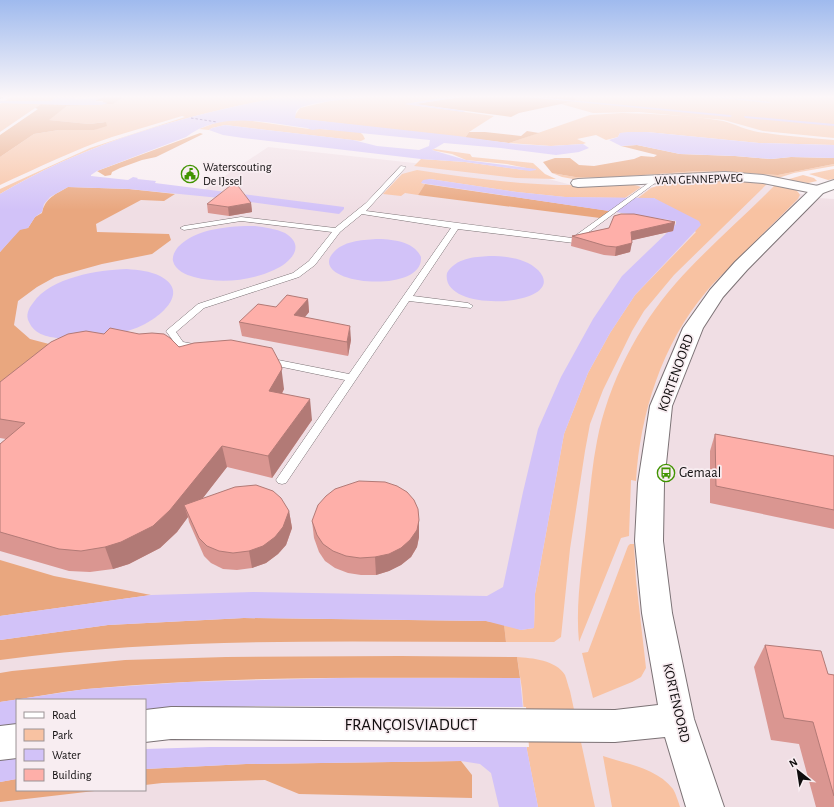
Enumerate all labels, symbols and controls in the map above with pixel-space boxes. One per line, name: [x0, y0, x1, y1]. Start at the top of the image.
place label: Waterscouting De IJssel: [203, 161, 272, 187]
public building icon: Waterscouting De IJssel: [180, 164, 200, 184]
street label: VAN GENNEPWEG: [655, 171, 743, 187]
street label: KORTENOORD: [656, 333, 696, 413]
bus stop icon: Gemaal: [656, 463, 676, 483]
place label: Gemaal: [679, 466, 721, 480]
street label: KORTENOORD: [660, 662, 692, 744]
legend: [16, 699, 146, 791]
text: Road: [52, 709, 76, 721]
street label: FRANÇOISVIADUCT: [345, 716, 477, 733]
text: Park: [52, 729, 73, 741]
text: Water: [52, 749, 81, 761]
north arrow: [778, 751, 818, 791]
text: N: [787, 756, 799, 769]
text: Building: [52, 769, 92, 781]

